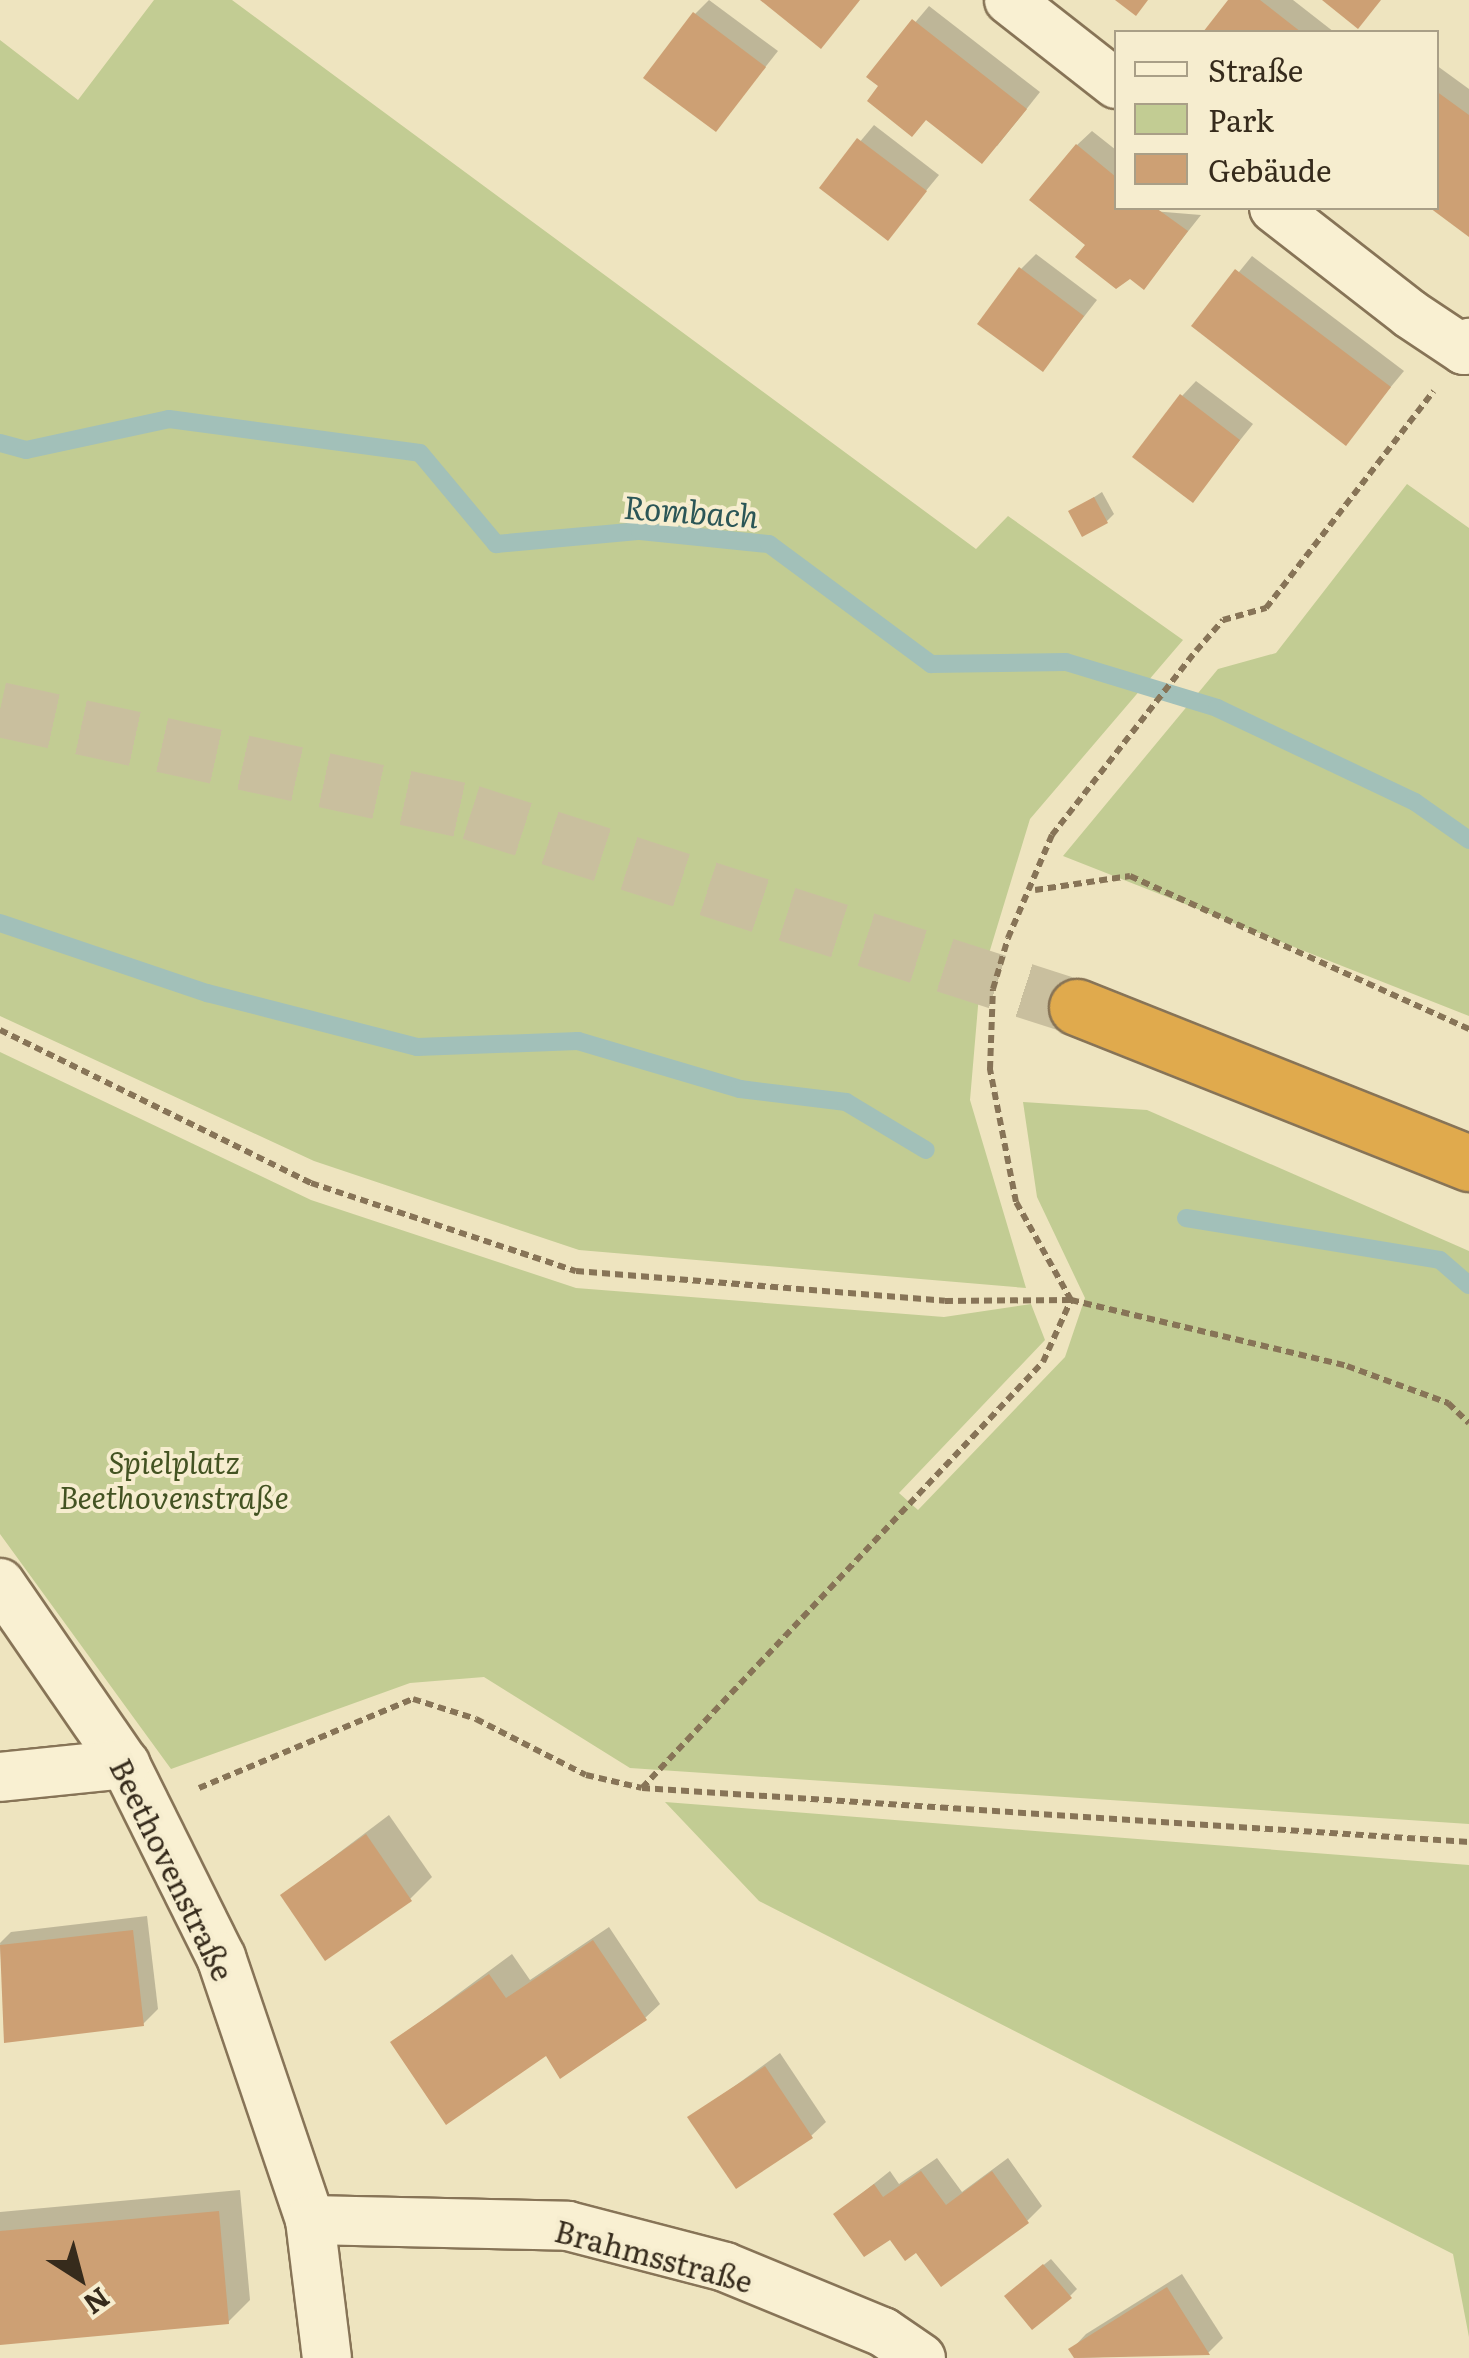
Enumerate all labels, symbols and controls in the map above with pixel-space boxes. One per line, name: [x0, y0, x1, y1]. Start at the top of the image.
legend: [1114, 30, 1439, 210]
text: Straße: [1208, 47, 1303, 91]
text: Park: [1208, 97, 1274, 141]
text: Gebäude: [1208, 147, 1331, 191]
water label: Rombach: [622, 486, 760, 534]
park label: Spielplatz Beethovenstraße: [59, 1443, 289, 1514]
street label: Beethovenstraße: [104, 1752, 242, 1986]
street label: Brahmsstraße: [551, 2211, 757, 2299]
north arrow: [30, 2228, 130, 2328]
text: N: [76, 2278, 119, 2326]

